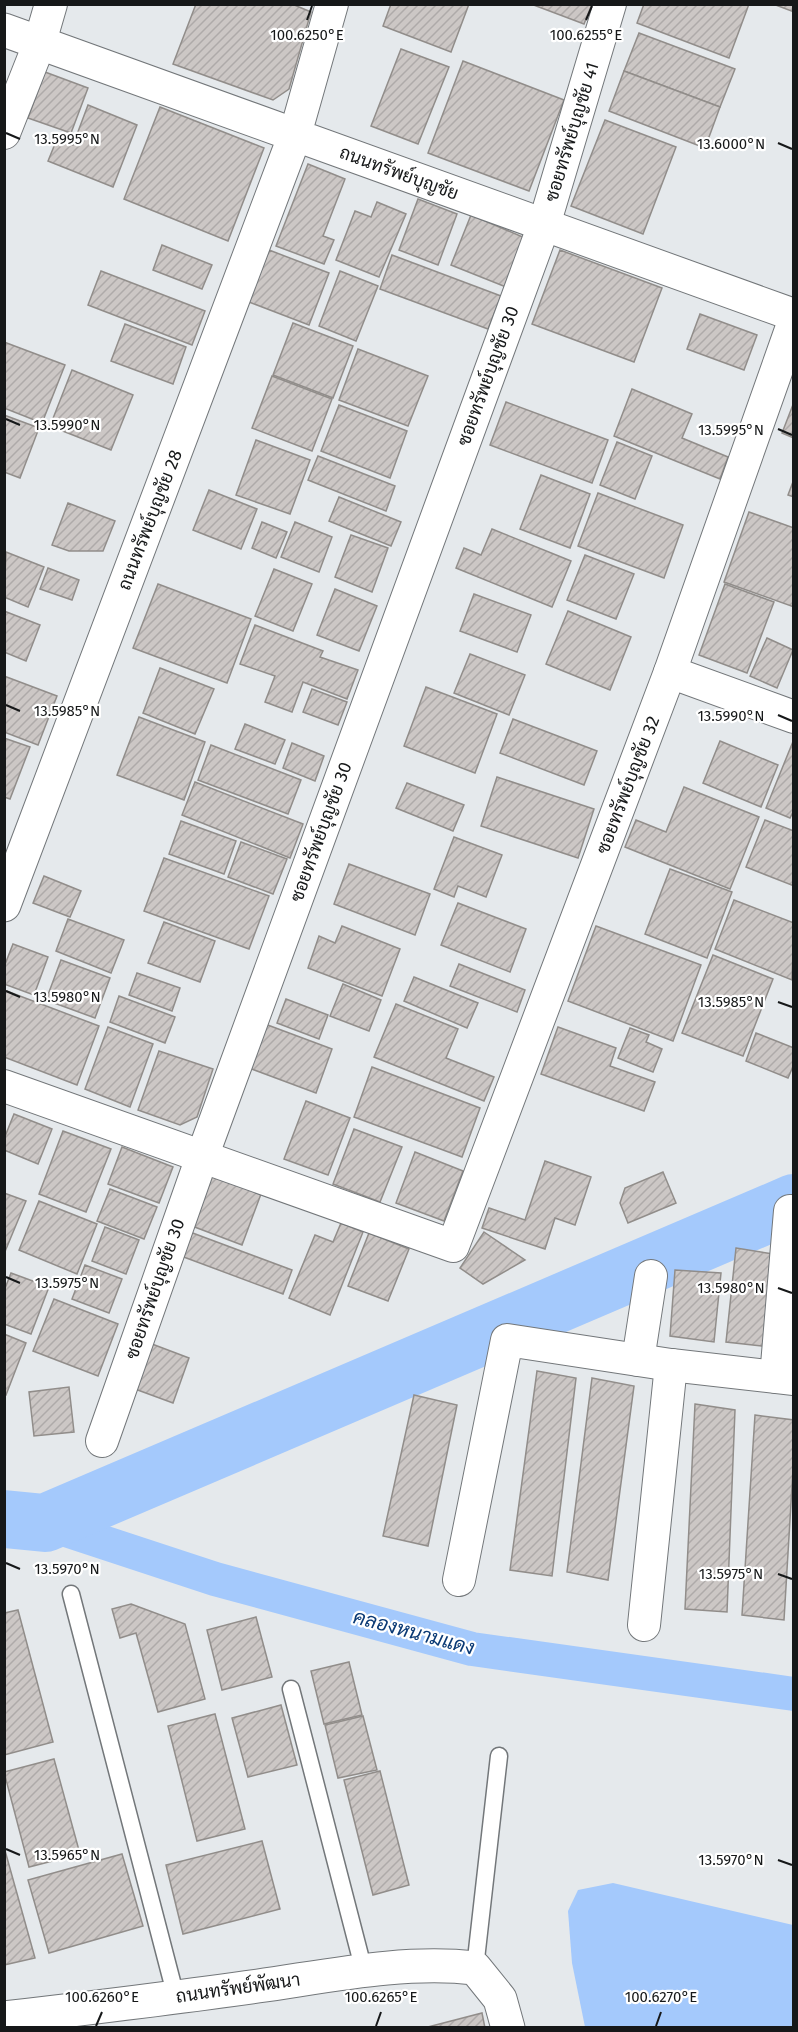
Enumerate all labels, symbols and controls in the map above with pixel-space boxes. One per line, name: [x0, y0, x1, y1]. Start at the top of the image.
text: 100.6250°E: [270, 26, 344, 44]
text: 100.6255°E: [550, 26, 622, 44]
street label: ซอยทรัพย์บุญชัย 41: [538, 59, 605, 205]
text: 13.5995°N: [34, 130, 100, 148]
text: 13.6000°N: [697, 135, 765, 153]
street label: ถนนทรัพย์บุญชัย: [336, 139, 462, 206]
street label: ซอยทรัพย์บุญชัย 30: [451, 302, 524, 449]
text: 13.5990°N: [33, 416, 101, 434]
text: 13.5995°N: [698, 421, 764, 439]
street label: ถนนทรัพย์บุญชัย 28: [111, 446, 188, 594]
text: 13.5985°N: [34, 702, 100, 720]
text: 13.5990°N: [697, 707, 765, 725]
street label: ซอยทรัพย์บุญชัย 32: [590, 712, 665, 857]
street label: ซอยทรัพย์บุญชัย 30: [284, 758, 357, 905]
text: 13.5980°N: [33, 988, 101, 1006]
text: 13.5985°N: [698, 993, 764, 1011]
street label: ซอยทรัพย์บุญชัย 30: [119, 1215, 190, 1363]
text: 13.5975°N: [35, 1274, 99, 1292]
text: 13.5980°N: [697, 1279, 765, 1297]
text: 13.5970°N: [34, 1560, 100, 1578]
text: 13.5975°N: [699, 1565, 763, 1583]
water label: คลองหนามแดง: [351, 1604, 477, 1660]
text: 13.5965°N: [34, 1846, 100, 1864]
text: 13.5970°N: [698, 1851, 764, 1869]
street label: ถนนทรัพย์พัฒนา: [174, 1966, 302, 2008]
text: 100.6260°E: [65, 1988, 139, 2006]
text: 100.6265°E: [344, 1988, 418, 2006]
text: 100.6270°E: [625, 1988, 697, 2006]

